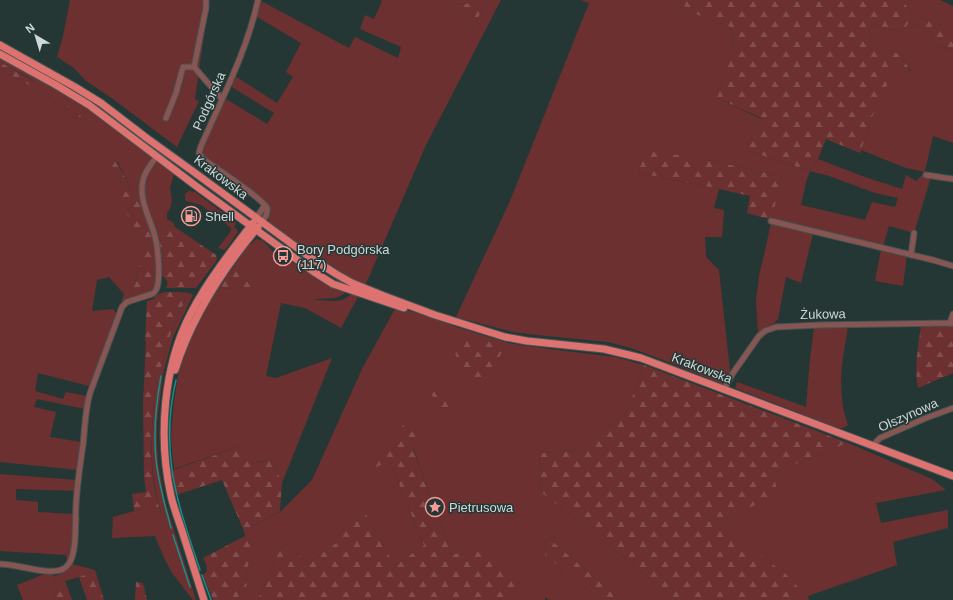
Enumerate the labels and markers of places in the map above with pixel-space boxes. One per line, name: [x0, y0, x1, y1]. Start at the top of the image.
fuel station icon: Shell: [180, 205, 202, 227]
place label: Shell: [205, 209, 234, 224]
place label: Bory Podgórska (117): [297, 242, 390, 272]
bus stop icon: Bory Podgórska (117): [272, 245, 294, 267]
place icon: Pietrusowa: [424, 496, 446, 518]
place label: Pietrusowa: [449, 500, 514, 515]

